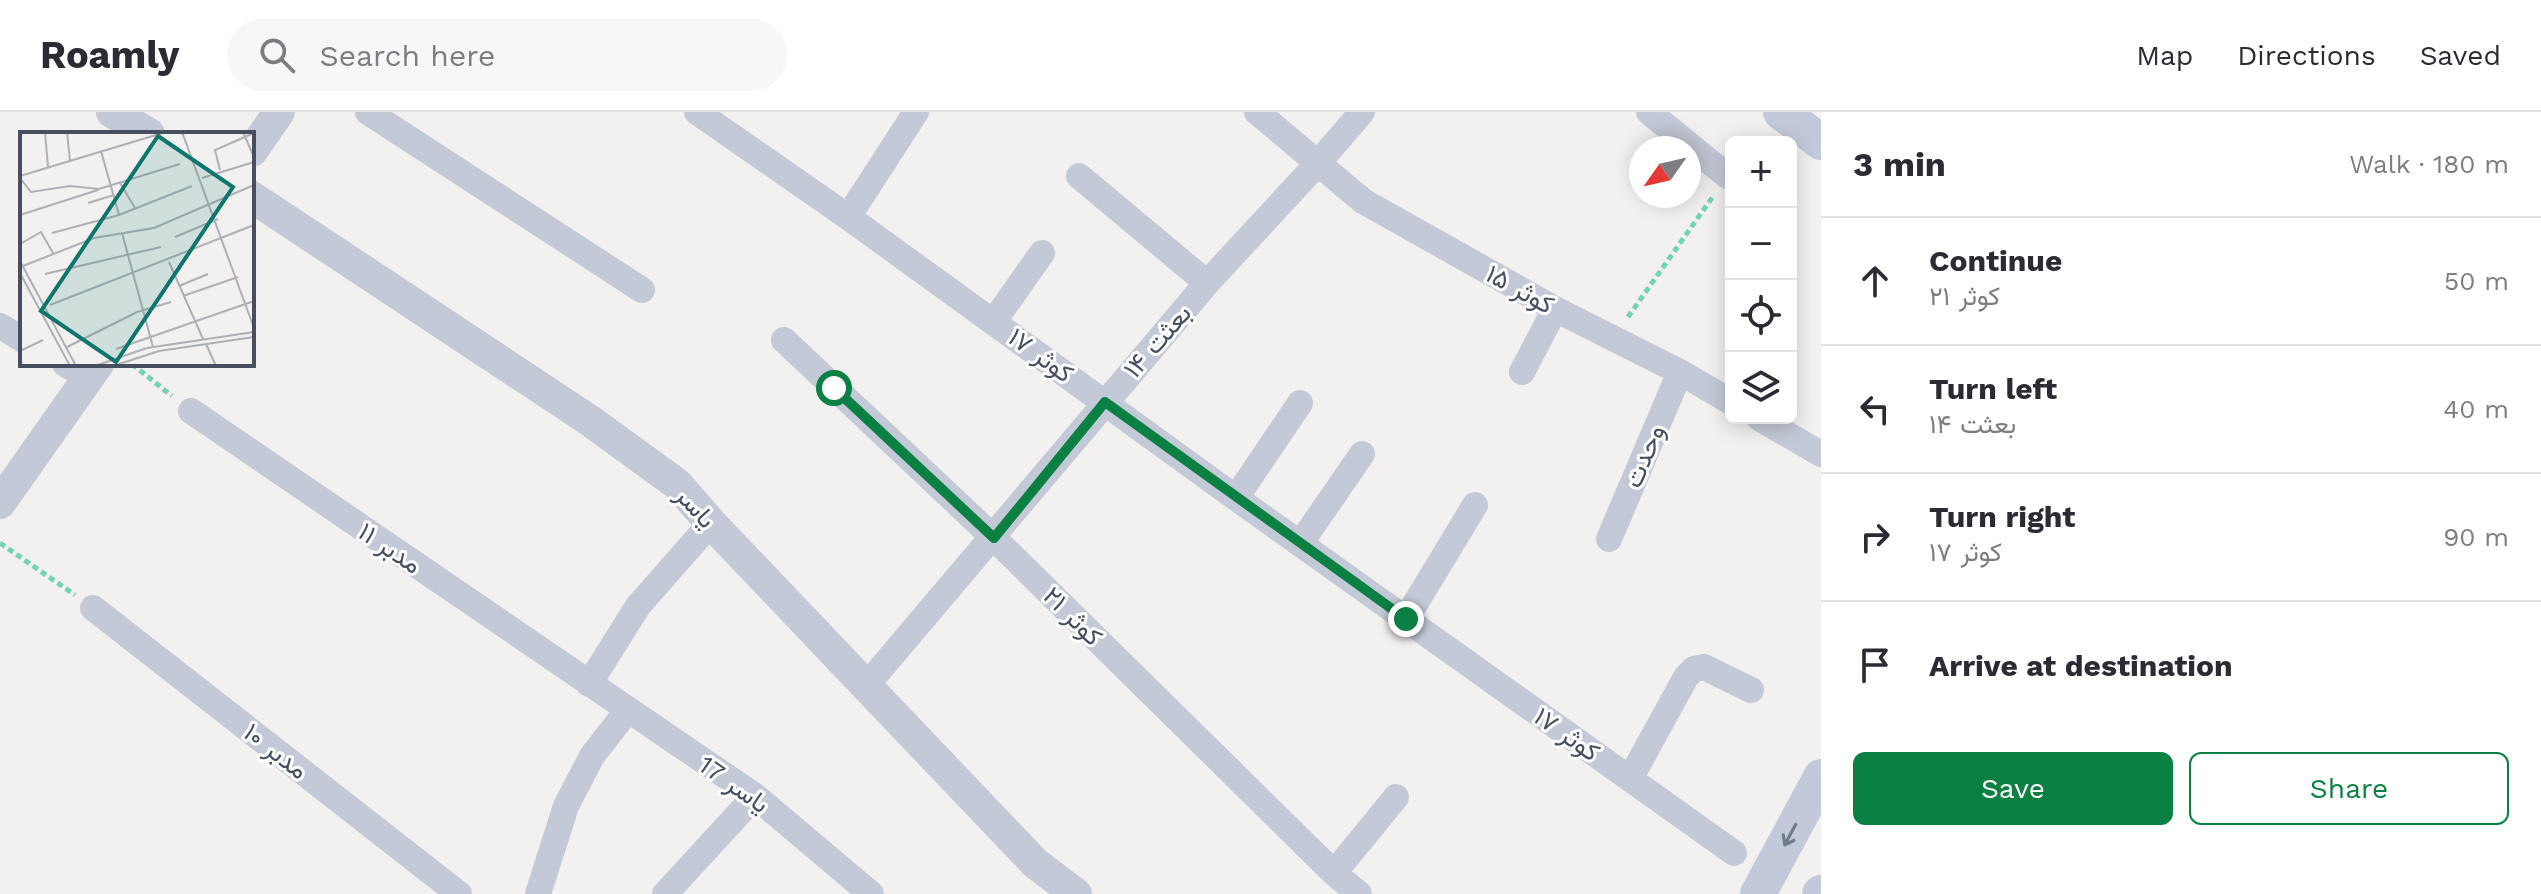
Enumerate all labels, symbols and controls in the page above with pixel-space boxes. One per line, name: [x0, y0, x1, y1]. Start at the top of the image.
search box: [227, 19, 787, 91]
text: Roamly: [40, 33, 179, 77]
icon: search: [255, 33, 299, 77]
text: Search here: [319, 38, 495, 73]
text: Map: [2136, 39, 2193, 72]
text: Directions: [2237, 39, 2376, 72]
text: Saved: [2420, 39, 2501, 72]
inset map: [20, 132, 254, 366]
north arrow: [1629, 136, 1701, 208]
map controls: [1725, 136, 1797, 424]
button: +: [1725, 136, 1797, 208]
text: 3 min: [1853, 144, 1946, 184]
text: Walk · 180 m: [2349, 149, 2509, 179]
button: −: [1725, 208, 1797, 280]
text: Continue: [1929, 243, 2062, 278]
street label: کوثر ۱۵: [1480, 258, 1559, 321]
icon: ahead: [1853, 259, 1897, 303]
text: 50 m: [2444, 266, 2509, 296]
button: locate: [1725, 280, 1797, 352]
text: کوثر ۲۱: [1929, 281, 2000, 311]
street label: بعثت ۱۴: [1117, 298, 1197, 384]
street label: کوثر ۱۷: [1002, 321, 1079, 389]
button: layers: [1725, 352, 1797, 424]
route start: [816, 370, 852, 406]
text: Turn left: [1929, 371, 2057, 406]
icon: left: [1853, 387, 1897, 431]
text: 40 m: [2443, 394, 2509, 424]
text: بعثت ۱۴: [1929, 409, 2016, 439]
street label: وحدت: [1617, 420, 1672, 492]
street label: یاسر: [668, 479, 722, 535]
text: Turn right: [1929, 499, 2075, 534]
icon: right: [1853, 515, 1897, 559]
street label: مدبر ۱۱: [352, 516, 427, 581]
text: 90 m: [2443, 522, 2509, 552]
text: کوثر ۱۷: [1929, 537, 2002, 567]
street label: کوثر ۲۱: [1037, 580, 1109, 652]
route end: [1388, 601, 1424, 637]
icon: arrive: [1853, 643, 1897, 687]
text: Arrive at destination: [1929, 648, 2233, 683]
street label: کوثر ۱۷: [1528, 701, 1605, 768]
street label: مدبر ۱۰: [237, 717, 314, 786]
street label: یاسر 17: [692, 749, 775, 820]
button: Save: [1853, 752, 2173, 825]
button: Share: [2189, 752, 2509, 825]
one-way arrow: [1781, 823, 1797, 847]

